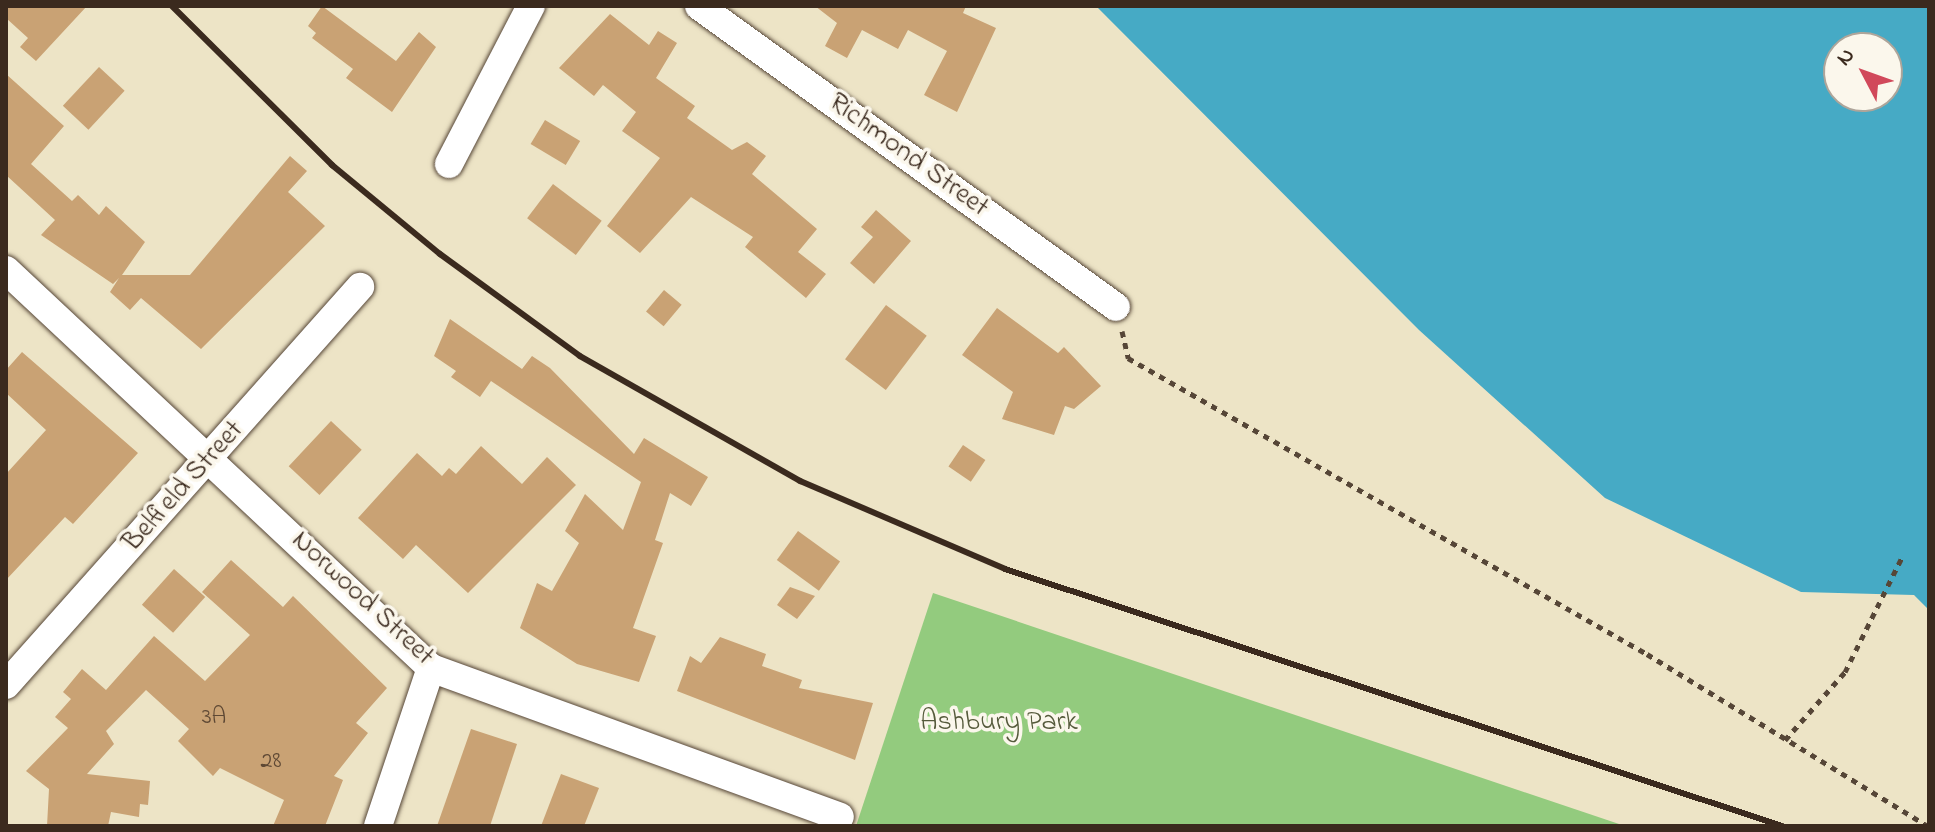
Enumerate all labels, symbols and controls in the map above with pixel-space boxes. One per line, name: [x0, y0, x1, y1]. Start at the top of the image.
north arrow: [1823, 32, 1903, 112]
text: N: [1829, 41, 1863, 74]
street label: Richmond Street: [821, 87, 995, 225]
street label: Belfield Street: [116, 415, 252, 559]
street label: Norwood Street: [284, 524, 440, 674]
house number: 3A: [202, 704, 226, 732]
park label: Ashbury Park: [920, 706, 1078, 740]
house number: 28: [261, 748, 281, 776]

